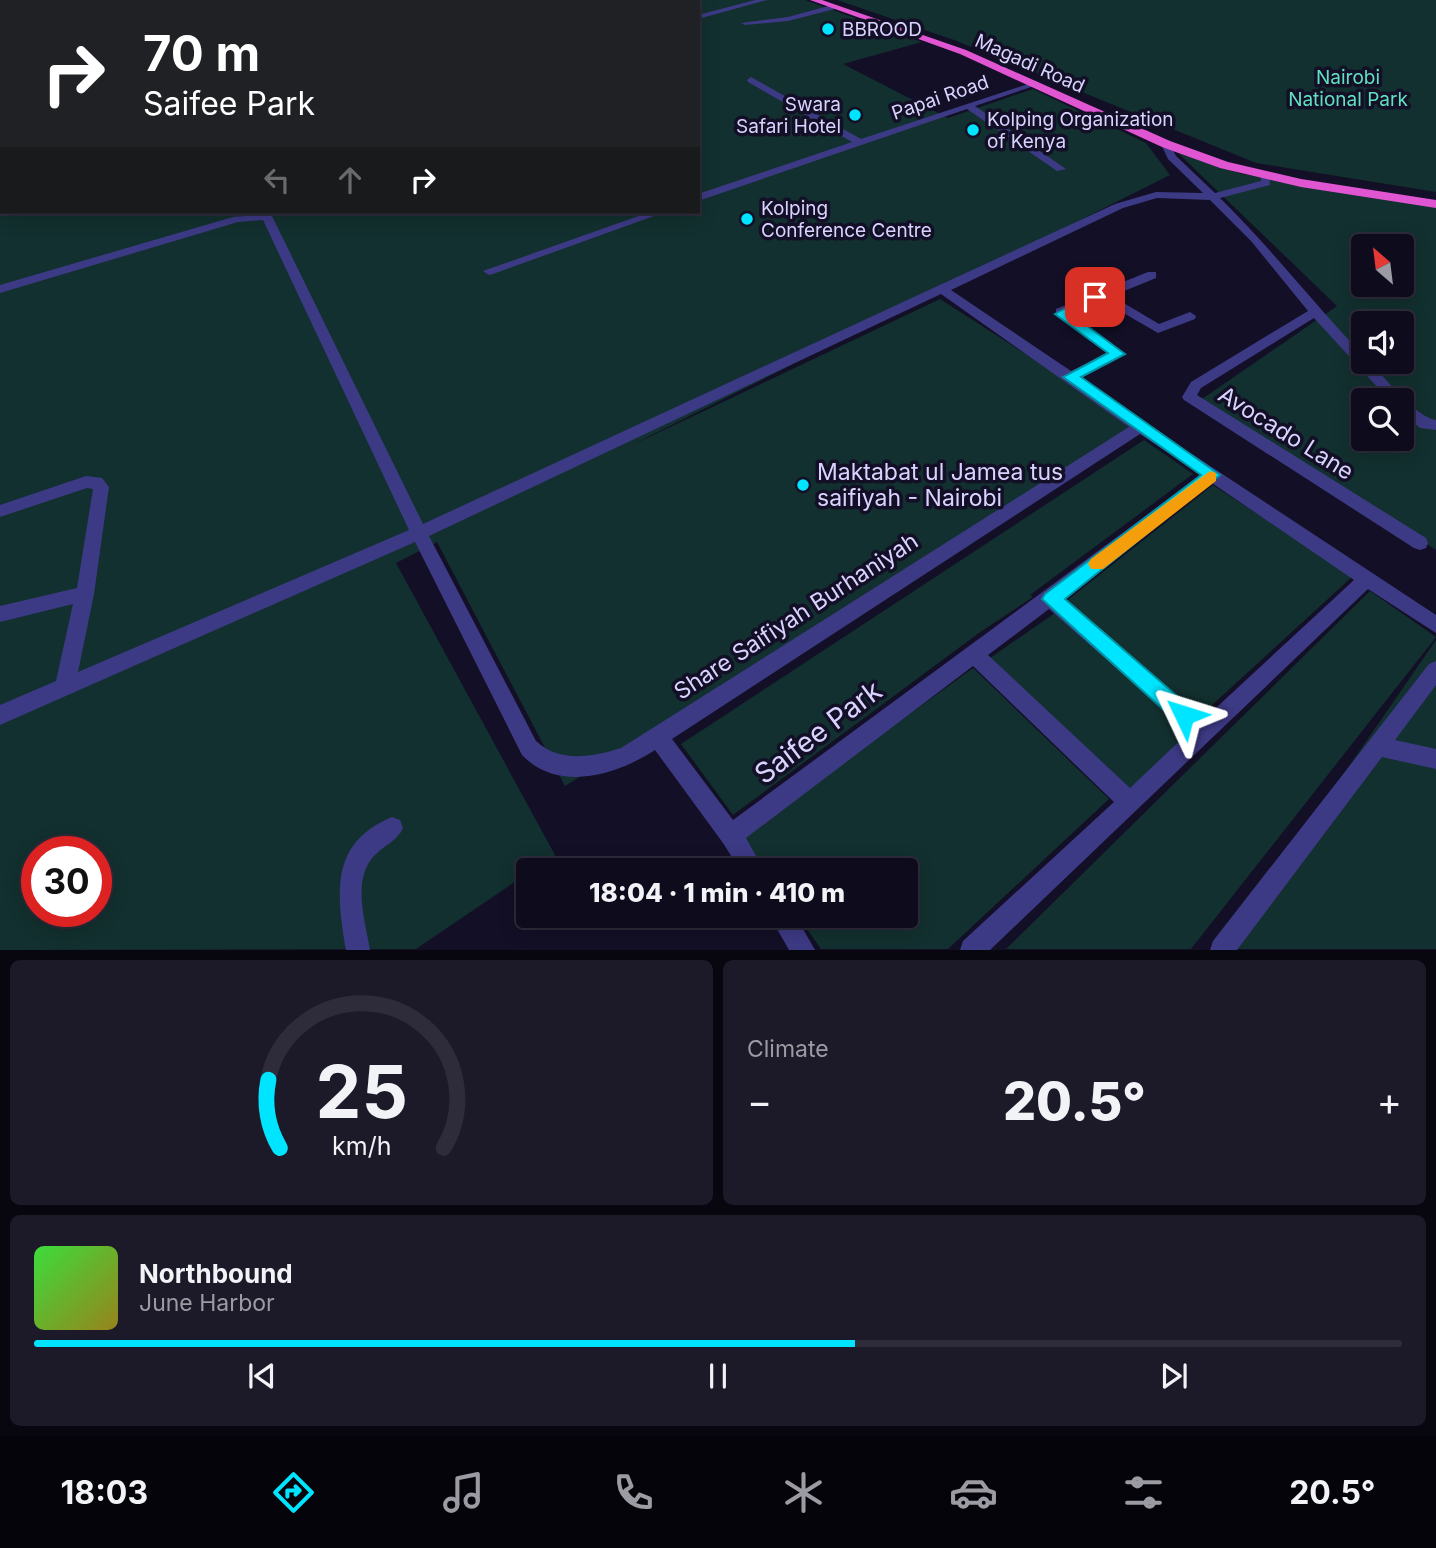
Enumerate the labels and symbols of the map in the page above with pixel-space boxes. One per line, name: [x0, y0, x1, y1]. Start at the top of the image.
place label: BBROOD: [842, 18, 922, 41]
marker: BBROOD: [820, 21, 836, 37]
street label: Magadi Road: [971, 29, 1088, 98]
park label: Nairobi National Park: [1288, 66, 1408, 111]
street label: Papai Road: [889, 70, 992, 125]
place label: Swara Safari Hotel: [736, 93, 841, 138]
marker: Swara Safari Hotel: [847, 107, 863, 123]
place label: Kolping Organization of Kenya: [987, 108, 1174, 153]
marker: Kolping Organization of Kenya: [965, 122, 981, 138]
place label: Kolping Conference Centre: [761, 197, 932, 242]
marker: Kolping Conference Centre: [739, 211, 755, 227]
north arrow: [1351, 234, 1414, 298]
pin: [1065, 267, 1125, 327]
street label: Avocado Lane: [1213, 380, 1359, 486]
place label: Maktabat ul Jamea tus saifiyah - Nairobi: [817, 458, 1063, 512]
marker: Maktabat ul Jamea tus saifiyah - Nairobi: [795, 477, 811, 493]
street label: Share Saifiyah Burhaniyah: [669, 527, 923, 705]
street label: Saifee Park: [748, 673, 888, 791]
position arrow: [1147, 678, 1221, 752]
speed limit sign: 30: [21, 836, 112, 927]

